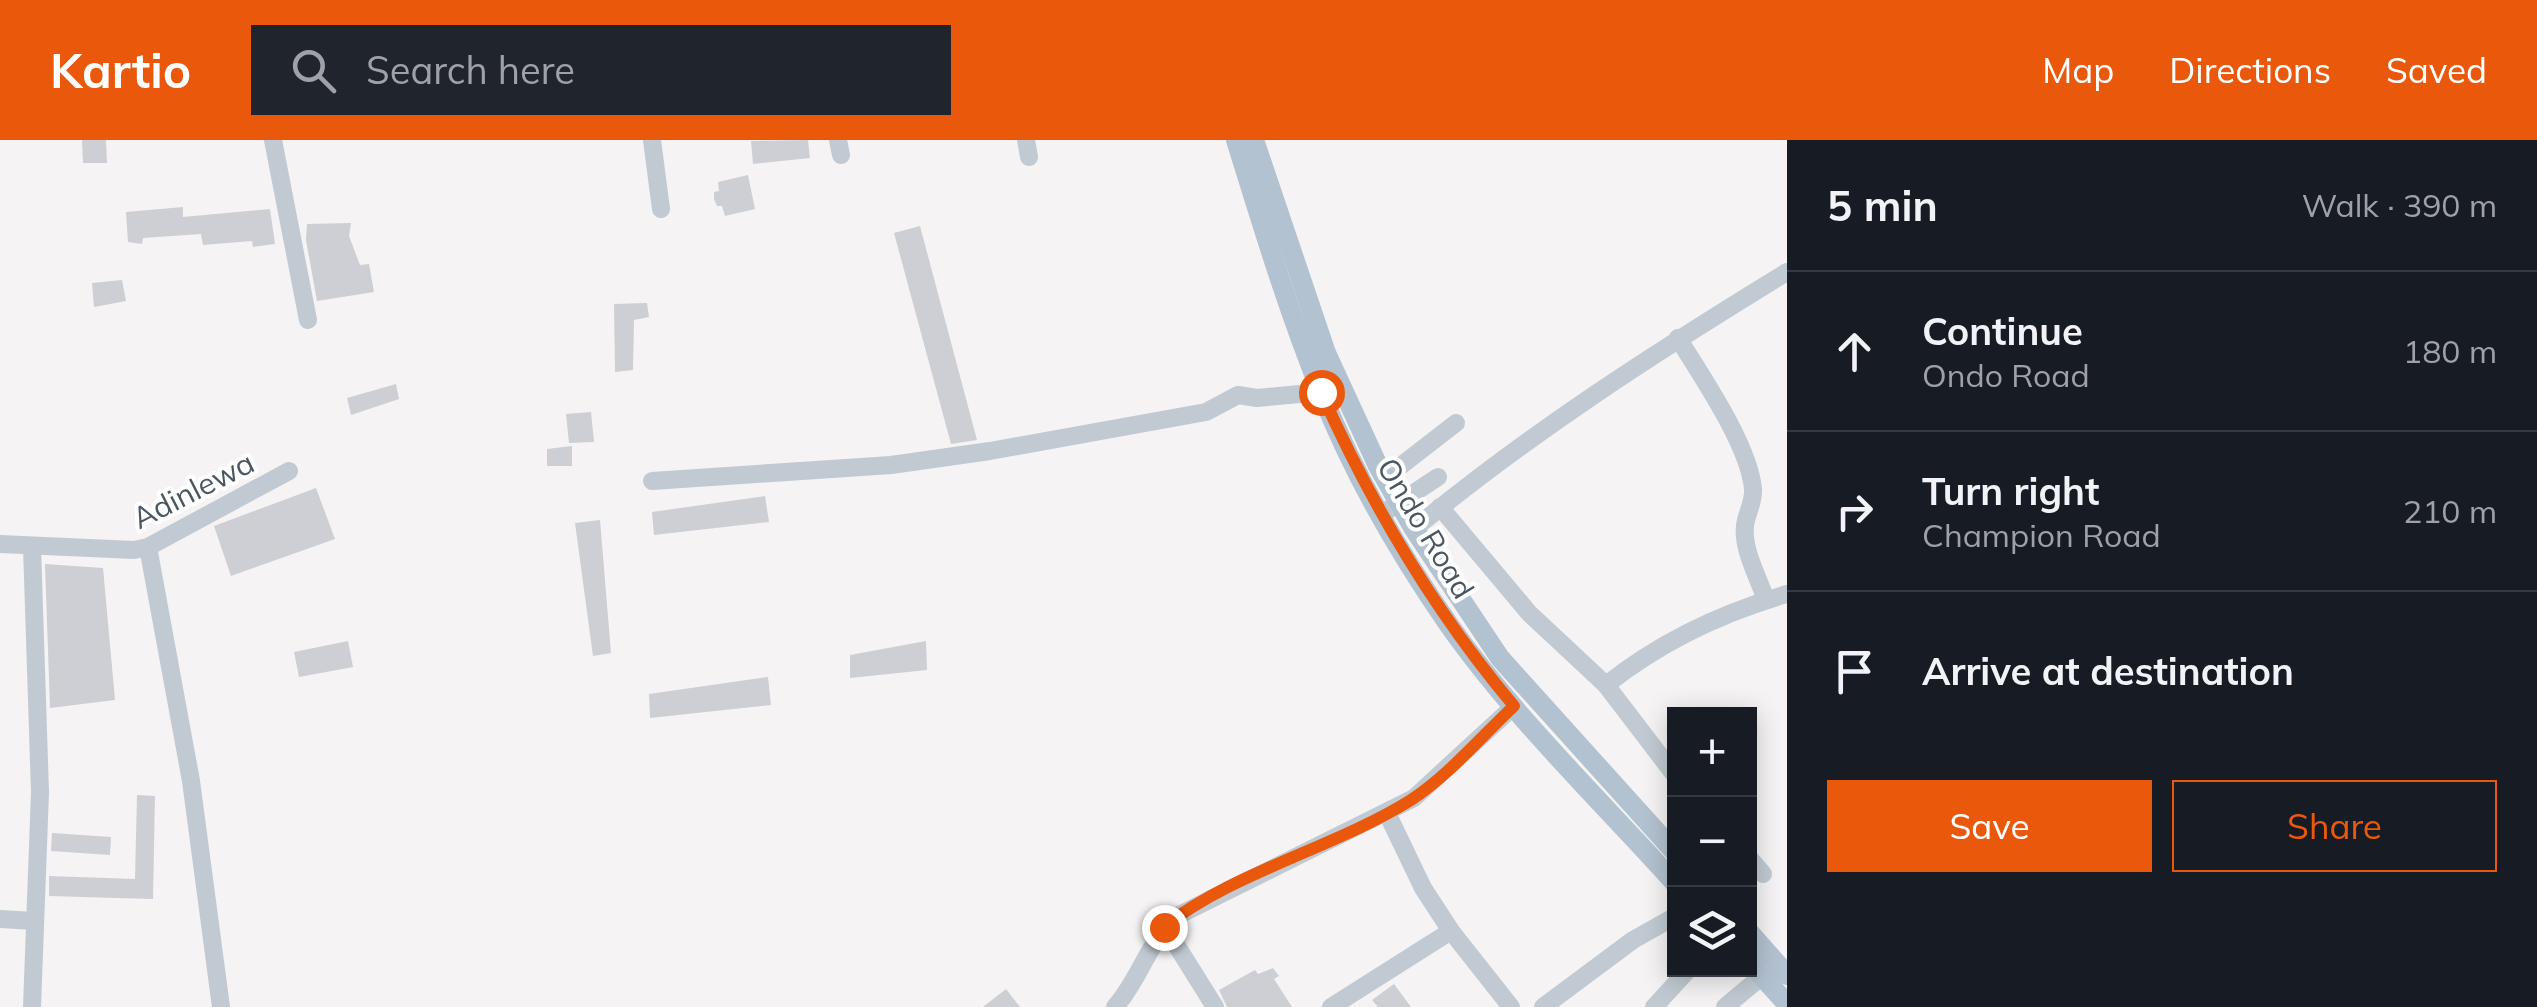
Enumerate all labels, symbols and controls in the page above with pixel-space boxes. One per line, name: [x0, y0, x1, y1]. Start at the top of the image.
search box: [251, 25, 951, 115]
text: Kartio: [50, 40, 191, 100]
icon: search: [286, 43, 341, 98]
text: Search here: [366, 46, 575, 94]
text: Map: [2042, 48, 2114, 92]
text: Directions: [2169, 48, 2331, 92]
text: Saved: [2386, 48, 2487, 92]
text: 5 min: [1827, 179, 1938, 232]
text: Walk · 390 m: [2302, 185, 2497, 225]
text: Continue: [1922, 307, 2083, 355]
icon: ahead: [1827, 324, 1882, 379]
text: 180 m: [2403, 331, 2497, 371]
text: Ondo Road: [1922, 355, 2090, 395]
route start: [1299, 370, 1345, 416]
street label: Adinlewa: [126, 443, 260, 537]
street label: Ondo Road: [1369, 451, 1483, 605]
text: Turn right: [1922, 467, 2099, 515]
icon: right: [1827, 484, 1882, 539]
text: 210 m: [2403, 491, 2497, 531]
text: Champion Road: [1922, 515, 2161, 555]
icon: arrive: [1827, 644, 1882, 699]
text: Arrive at destination: [1922, 647, 2294, 695]
map controls: [1667, 707, 1757, 977]
button: +: [1667, 707, 1757, 797]
button: Save: [1827, 780, 2152, 872]
button: Share: [2172, 780, 2497, 872]
button: −: [1667, 797, 1757, 887]
button: layers: [1667, 887, 1757, 977]
route end: [1142, 905, 1188, 951]

